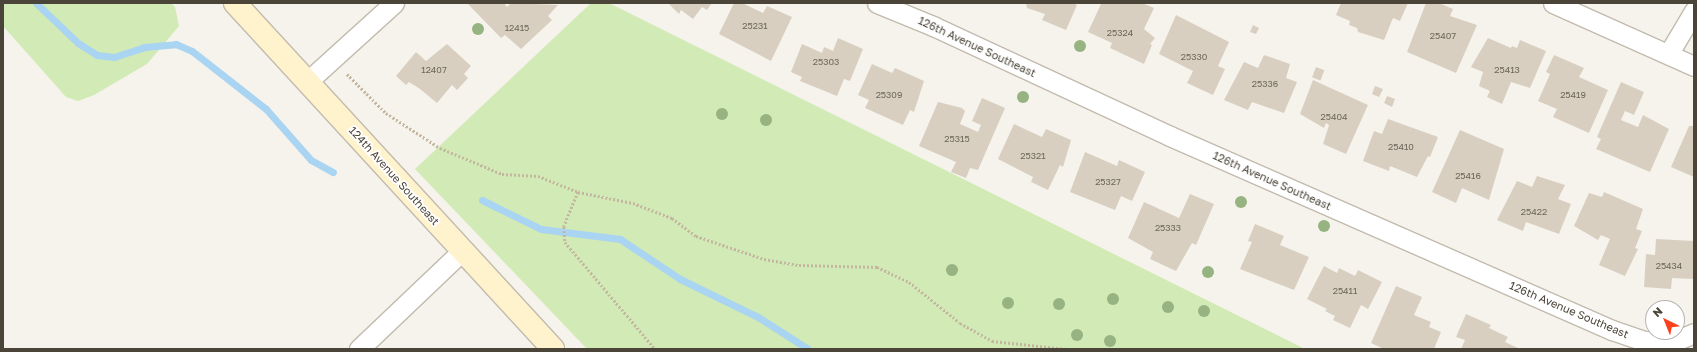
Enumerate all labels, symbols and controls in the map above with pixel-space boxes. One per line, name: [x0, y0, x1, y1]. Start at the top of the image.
street label: 126th Avenue Southeast: [916, 14, 1038, 80]
house number: 25231: [742, 21, 768, 31]
house number: 12415: [505, 23, 529, 33]
house number: 25324: [1107, 28, 1133, 38]
house number: 25407: [1430, 31, 1456, 41]
house number: 25330: [1181, 52, 1207, 62]
house number: 25303: [813, 57, 839, 67]
house number: 12407: [421, 65, 447, 75]
house number: 25413: [1494, 65, 1520, 75]
house number: 25336: [1252, 79, 1278, 89]
house number: 25309: [876, 90, 902, 100]
house number: 25419: [1560, 90, 1586, 100]
house number: 25404: [1321, 112, 1347, 122]
street label: 124th Avenue Southeast: [346, 124, 442, 228]
house number: 25315: [944, 134, 970, 144]
house number: 25410: [1388, 142, 1414, 152]
street label: 126th Avenue Southeast: [1211, 149, 1333, 213]
house number: 25321: [1020, 151, 1046, 161]
house number: 25416: [1455, 171, 1481, 181]
house number: 25327: [1095, 177, 1121, 187]
house number: 25422: [1521, 207, 1547, 217]
house number: 25333: [1155, 223, 1181, 233]
house number: 25434: [1656, 261, 1682, 271]
street label: 126th Avenue Southeast: [1507, 279, 1631, 341]
house number: 25411: [1333, 286, 1357, 296]
north arrow: [1645, 300, 1685, 340]
text: N: [1650, 304, 1665, 319]

